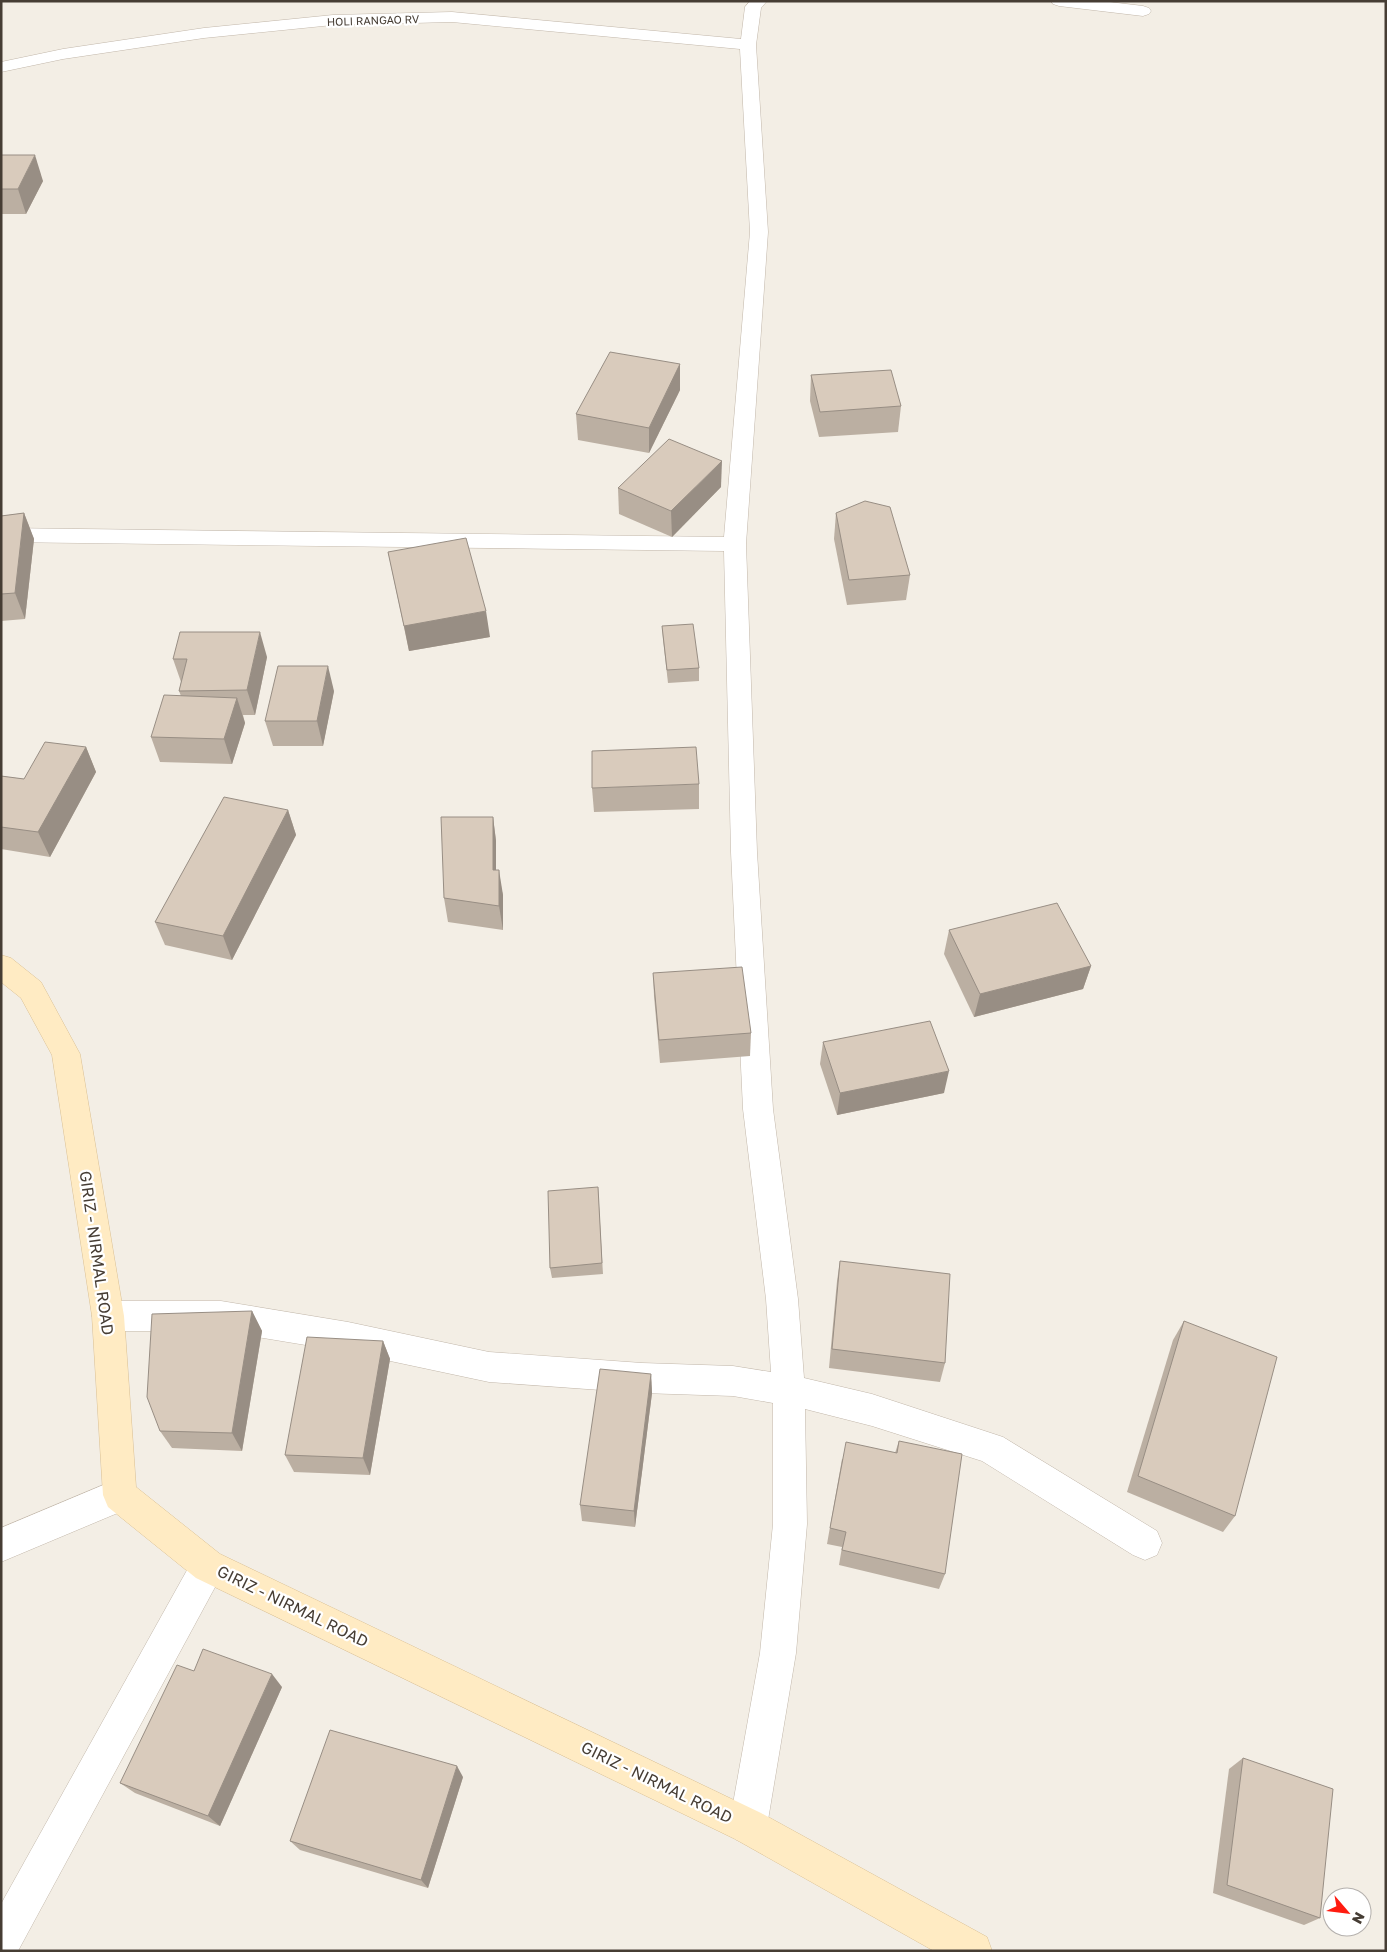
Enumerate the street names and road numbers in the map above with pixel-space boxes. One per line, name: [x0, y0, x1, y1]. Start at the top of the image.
street label: HOLI RANGAO RV: [327, 12, 420, 28]
street label: GIRIZ - NIRMAL ROAD: [76, 1169, 118, 1337]
street label: GIRIZ - NIRMAL ROAD: [214, 1561, 372, 1651]
street label: GIRIZ - NIRMAL ROAD: [578, 1737, 736, 1827]

